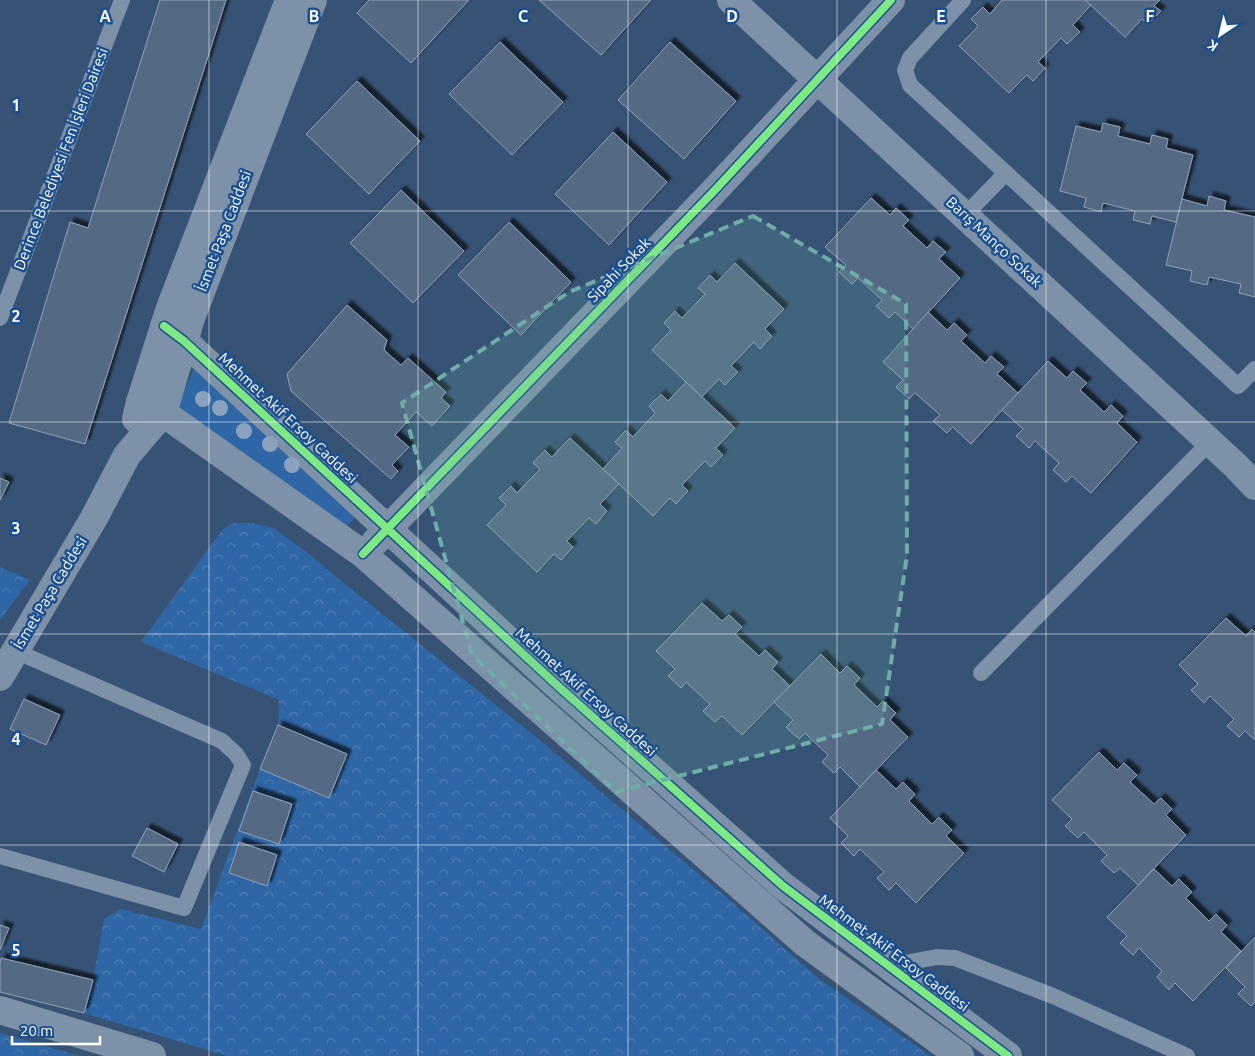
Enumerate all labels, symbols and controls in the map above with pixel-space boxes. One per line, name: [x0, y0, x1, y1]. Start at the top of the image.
text: A: [99, 7, 111, 25]
text: B: [309, 7, 319, 25]
text: C: [518, 7, 528, 25]
text: D: [726, 7, 738, 25]
text: E: [936, 7, 946, 25]
text: F: [1146, 7, 1155, 25]
north arrow: [1195, 10, 1245, 60]
text: K: [1204, 36, 1221, 55]
street label: Derince Belediyesi Fen İşleri Dairesi: [10, 45, 111, 272]
text: 1: [11, 96, 21, 114]
street label: İsmet Paşa Caddesi: [193, 168, 254, 294]
street label: Barış Manço Sokak: [943, 193, 1046, 291]
street label: Sipahi Sokak: [584, 234, 654, 305]
text: 2: [11, 307, 21, 325]
street label: Mehmet Akif Ersoy Caddesi: [215, 349, 361, 486]
text: 3: [11, 519, 21, 537]
street label: İsmet Paşa Caddesi: [9, 533, 90, 652]
street label: Mehmet Akif Ersoy Caddesi: [512, 624, 660, 759]
text: 4: [11, 730, 21, 748]
street label: Mehmet Akif Ersoy Caddesi: [816, 891, 973, 1015]
text: 5: [11, 941, 21, 959]
scale bar: [12, 1014, 100, 1046]
text: 20 m: [20, 1022, 53, 1039]

